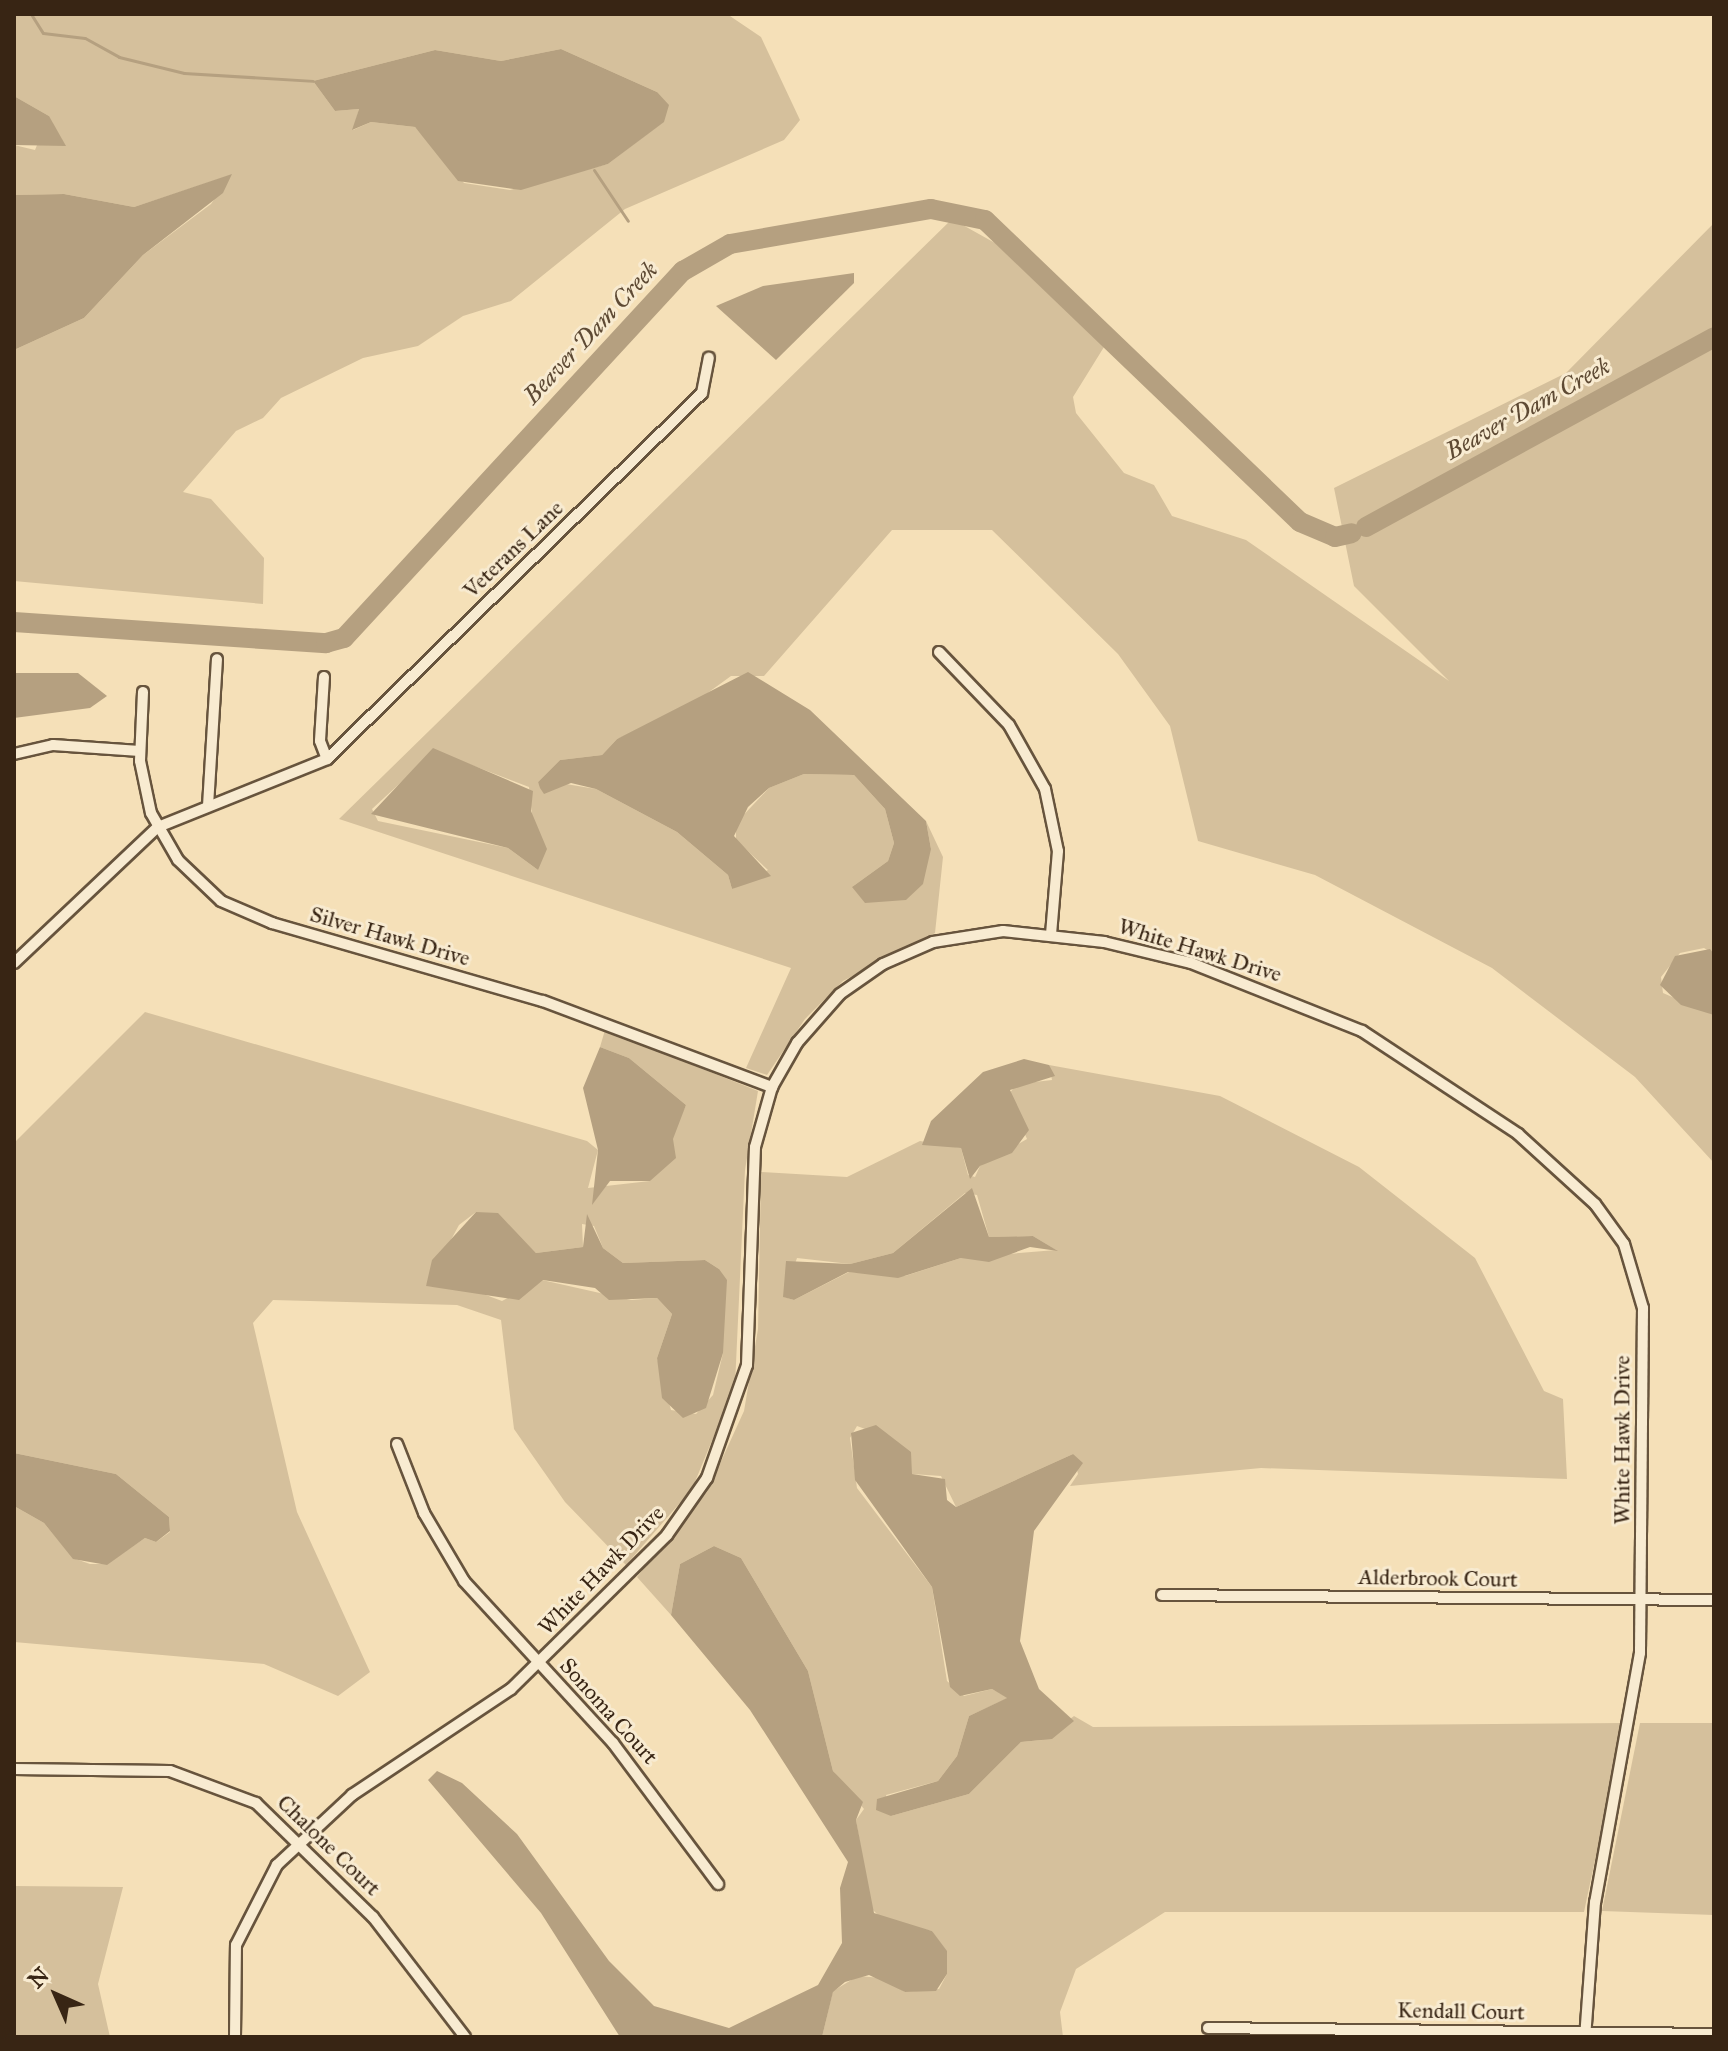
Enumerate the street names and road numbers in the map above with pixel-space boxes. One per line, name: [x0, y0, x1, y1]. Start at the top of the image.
street label: Veterans Lane: [458, 495, 568, 603]
street label: Silver Hawk Drive: [307, 901, 473, 971]
street label: White Hawk Drive: [1115, 913, 1285, 987]
street label: White Hawk Drive: [1609, 1355, 1635, 1525]
street label: White Hawk Drive: [533, 1500, 669, 1640]
street label: Alderbrook Court: [1358, 1563, 1518, 1593]
street label: Sonoma Court: [555, 1653, 663, 1769]
street label: Chalone Court: [272, 1789, 386, 1901]
street label: Kendall Court: [1397, 1997, 1525, 2025]

